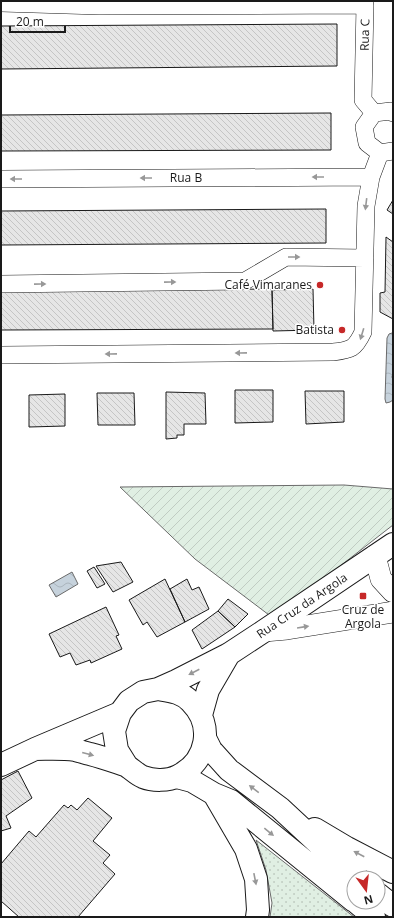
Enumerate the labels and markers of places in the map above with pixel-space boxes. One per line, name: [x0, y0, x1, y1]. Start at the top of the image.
place label: Café Vimaranes: [225, 276, 312, 293]
marker: Café Vimaranes: [315, 280, 325, 290]
place label: Batista: [296, 321, 334, 338]
marker: Batista: [337, 325, 347, 335]
marker: Cruz de Argola: [358, 591, 368, 601]
place label: Cruz de Argola: [342, 601, 385, 632]

